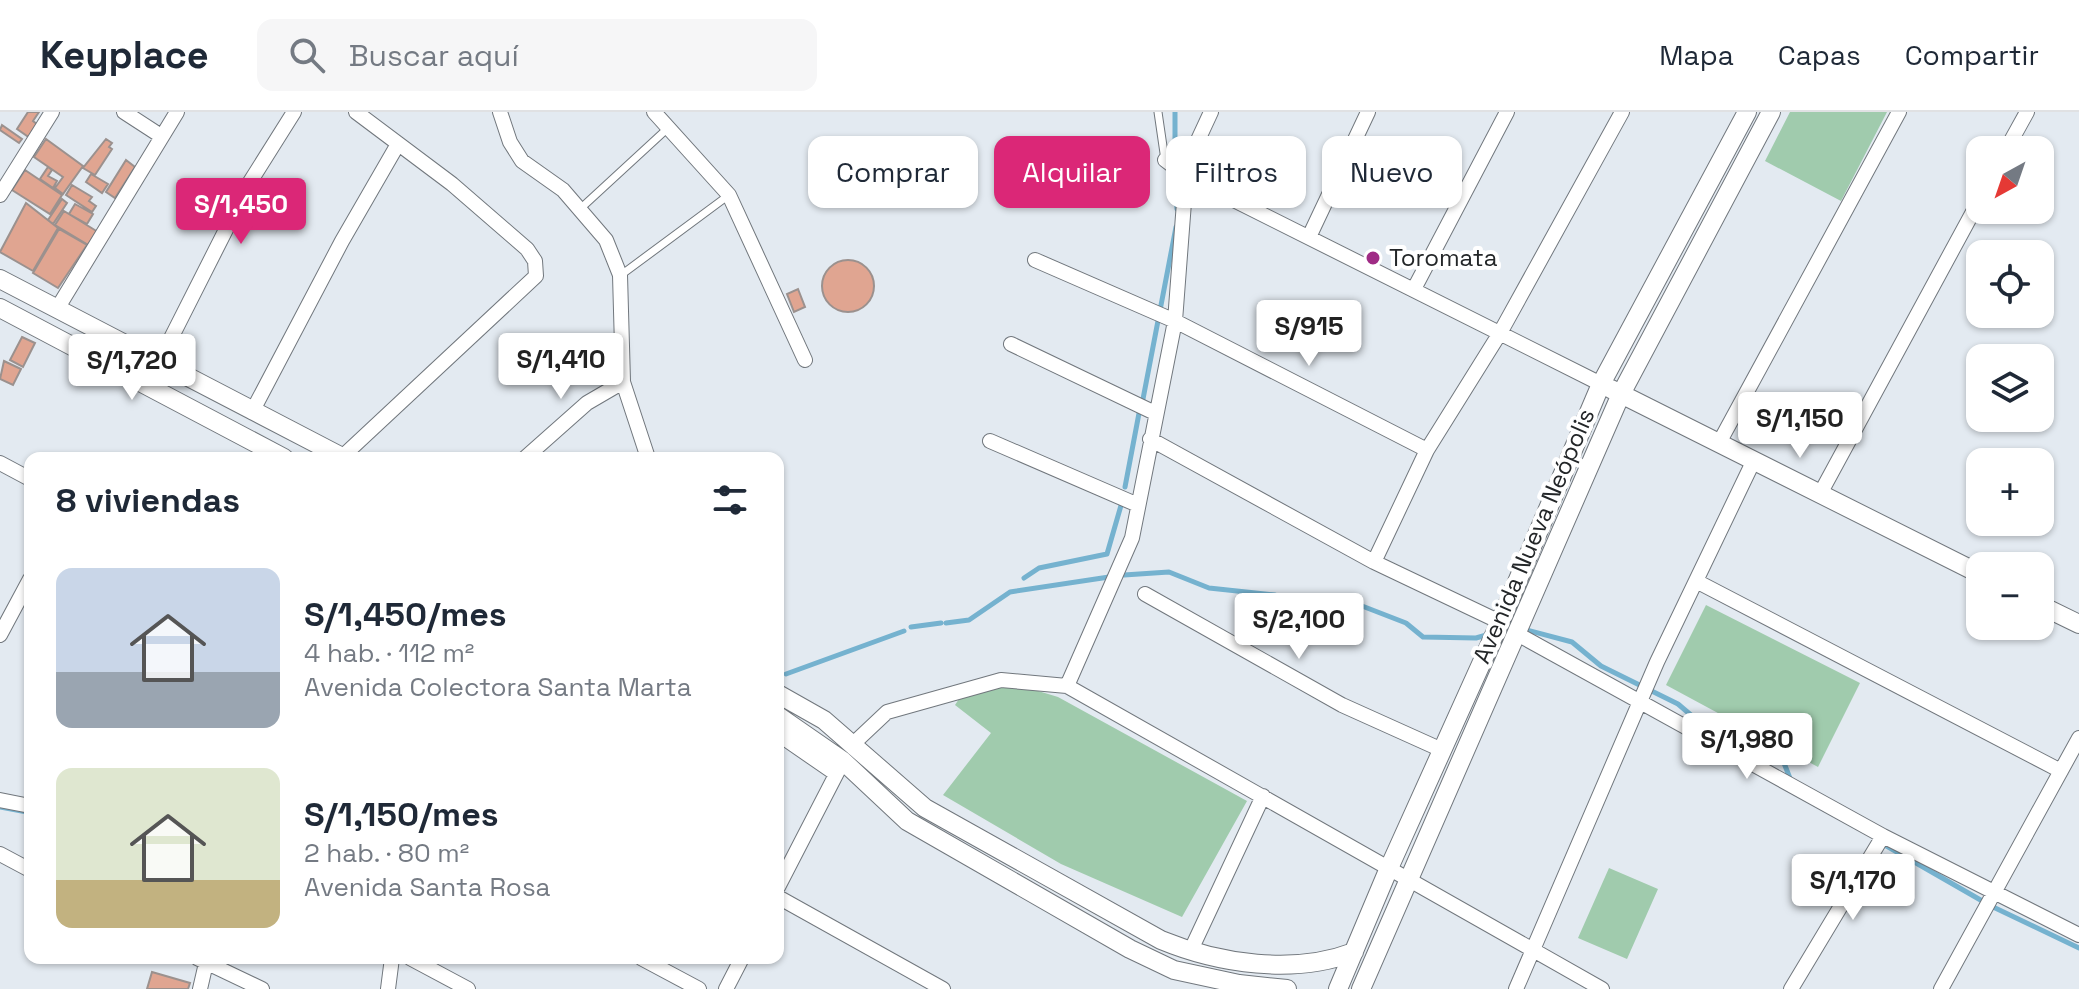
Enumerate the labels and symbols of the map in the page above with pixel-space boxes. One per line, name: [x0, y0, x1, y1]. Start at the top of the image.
north arrow: [1966, 136, 2054, 224]
pin: S/1,450: [167, 178, 315, 246]
place label: Toromata: [1389, 242, 1498, 273]
marker: Toromata: [1364, 249, 1382, 267]
pin: S/915: [1253, 300, 1365, 368]
pin: S/1,410: [487, 333, 635, 401]
pin: S/1,720: [58, 334, 206, 402]
pin: S/1,150: [1726, 392, 1874, 460]
street label: Avenida Nueva Neópolis: [1466, 404, 1601, 668]
pin: S/2,100: [1225, 593, 1373, 661]
pin: S/1,980: [1673, 713, 1821, 781]
pin: S/1,170: [1779, 854, 1927, 922]

